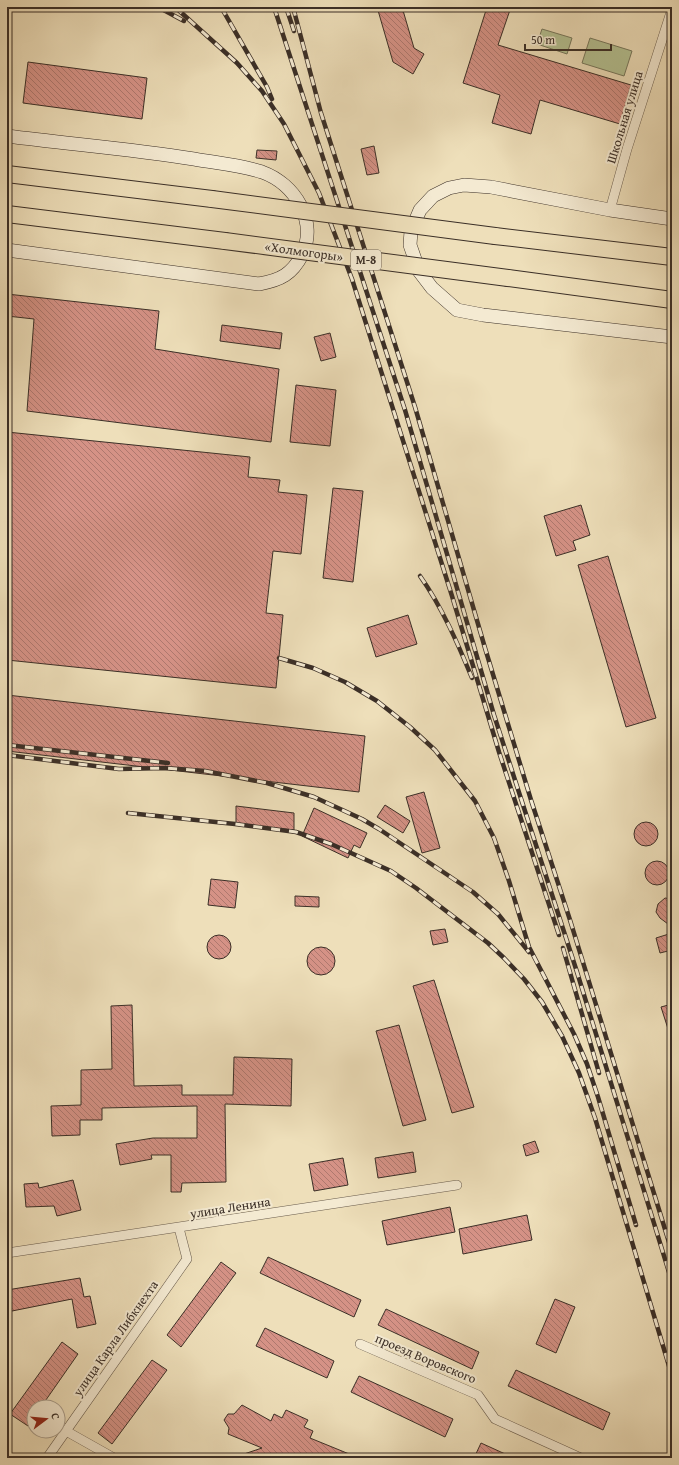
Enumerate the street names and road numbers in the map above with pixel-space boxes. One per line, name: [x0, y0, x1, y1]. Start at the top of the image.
street label: Школьная улица: [601, 68, 648, 166]
street label: «Холмогоры»: [264, 237, 344, 266]
road number: М-8: [351, 250, 381, 270]
street label: улица Ленина: [187, 1192, 273, 1223]
street label: улица Карла Либкнехта: [68, 1276, 163, 1401]
street label: проезд Воровского: [372, 1329, 480, 1388]

